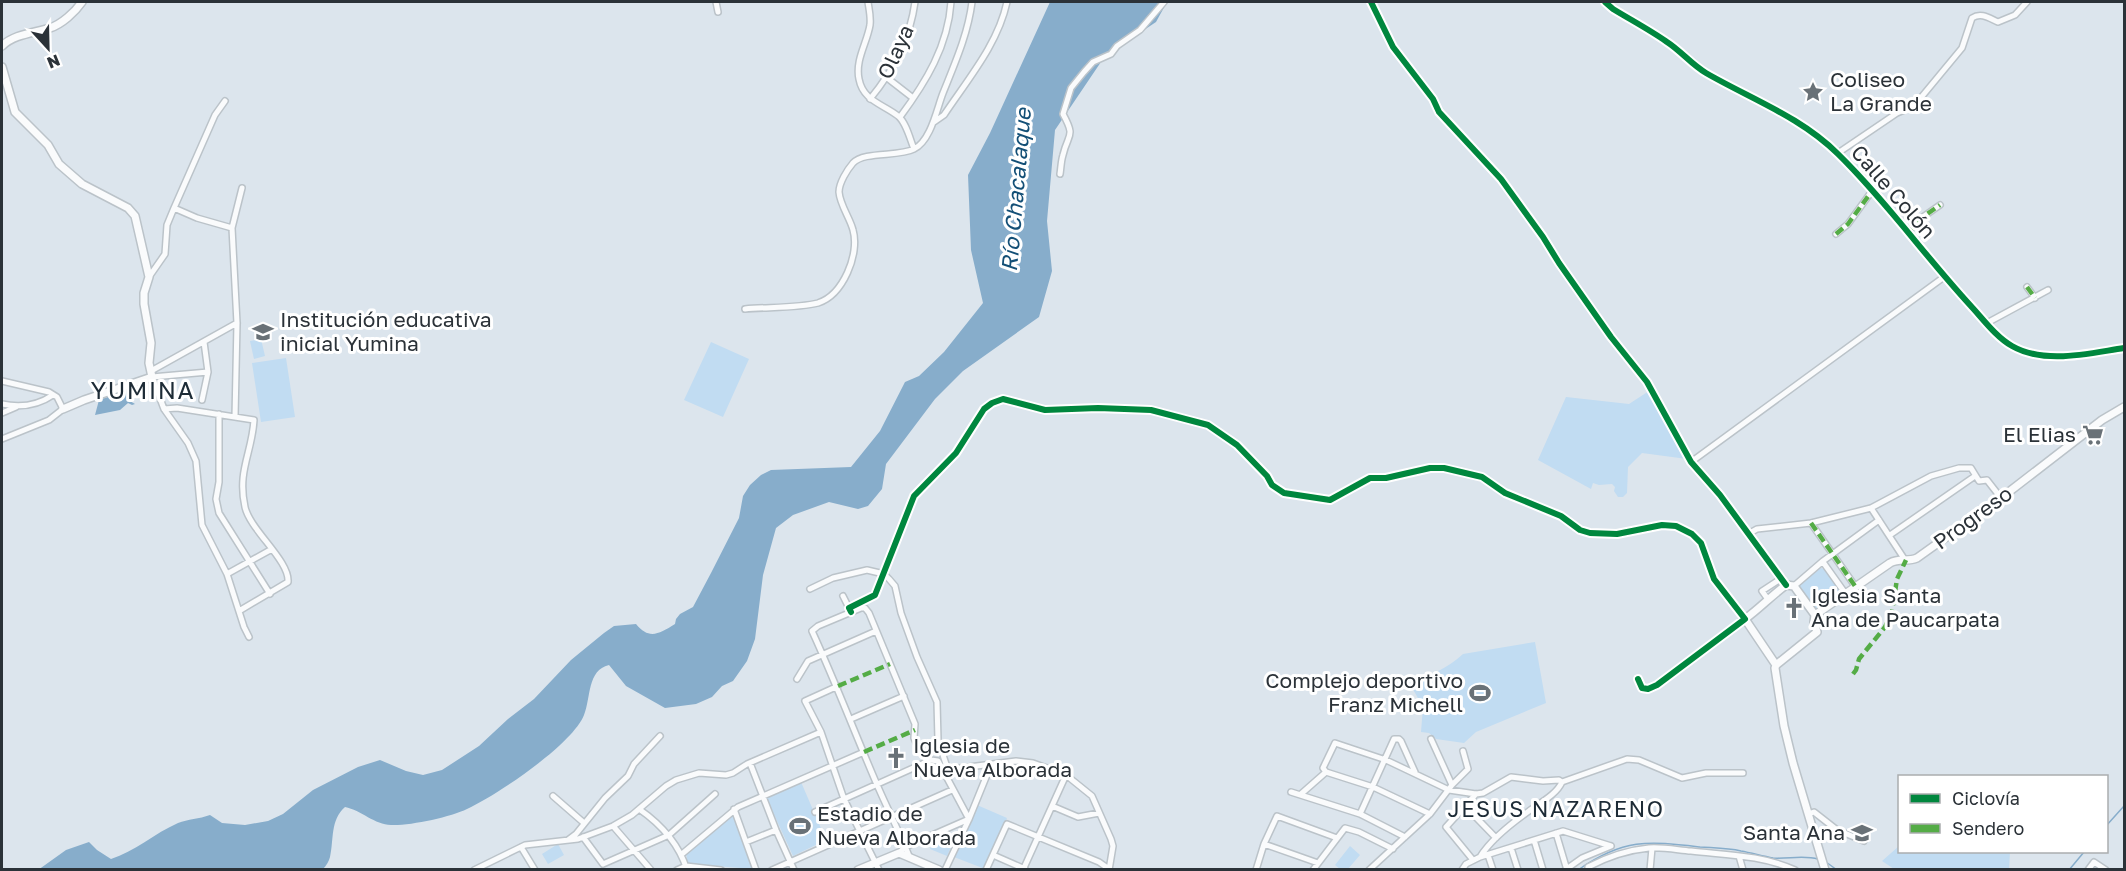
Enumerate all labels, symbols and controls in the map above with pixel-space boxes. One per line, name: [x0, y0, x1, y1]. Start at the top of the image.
north arrow: [18, 18, 78, 78]
street label: Olaya: [871, 20, 919, 83]
text: N: [44, 50, 63, 73]
place label: Coliseo La Grande: [1830, 66, 1932, 116]
place icon: Coliseo La Grande: [1801, 80, 1825, 104]
water label: Río Chacalaque: [995, 105, 1036, 273]
street label: Calle Colón: [1846, 139, 1942, 244]
place label: Institución educativa inicial Yumina: [280, 306, 492, 356]
school or university icon: Institución educativa inicial Yumina: [251, 320, 275, 344]
district label: YUMINA: [91, 375, 195, 404]
place label: El Elias: [2003, 421, 2076, 447]
supermarket icon: El Elias: [2081, 423, 2105, 447]
street label: Progreso: [1928, 480, 2017, 554]
place label: Iglesia Santa Ana de Paucarpata: [1811, 582, 2000, 632]
church icon: Iglesia Santa Ana de Paucarpata: [1782, 596, 1806, 620]
place label: Complejo deportivo Franz Michell: [1265, 667, 1463, 717]
sports icon: Complejo deportivo Franz Michell: [1468, 681, 1492, 705]
place label: Iglesia de Nueva Alborada: [913, 732, 1072, 782]
church icon: Iglesia de Nueva Alborada: [884, 746, 908, 770]
legend: [1898, 775, 2108, 853]
text: Ciclovía: [1952, 787, 2020, 809]
district label: JESUS NAZARENO: [1447, 795, 1665, 822]
place label: Estadio de Nueva Alborada: [817, 800, 976, 850]
sports icon: Estadio de Nueva Alborada: [788, 814, 812, 838]
text: Sendero: [1952, 817, 2024, 839]
place label: Santa Ana: [1743, 819, 1845, 845]
school or university icon: Santa Ana: [1850, 821, 1874, 845]

